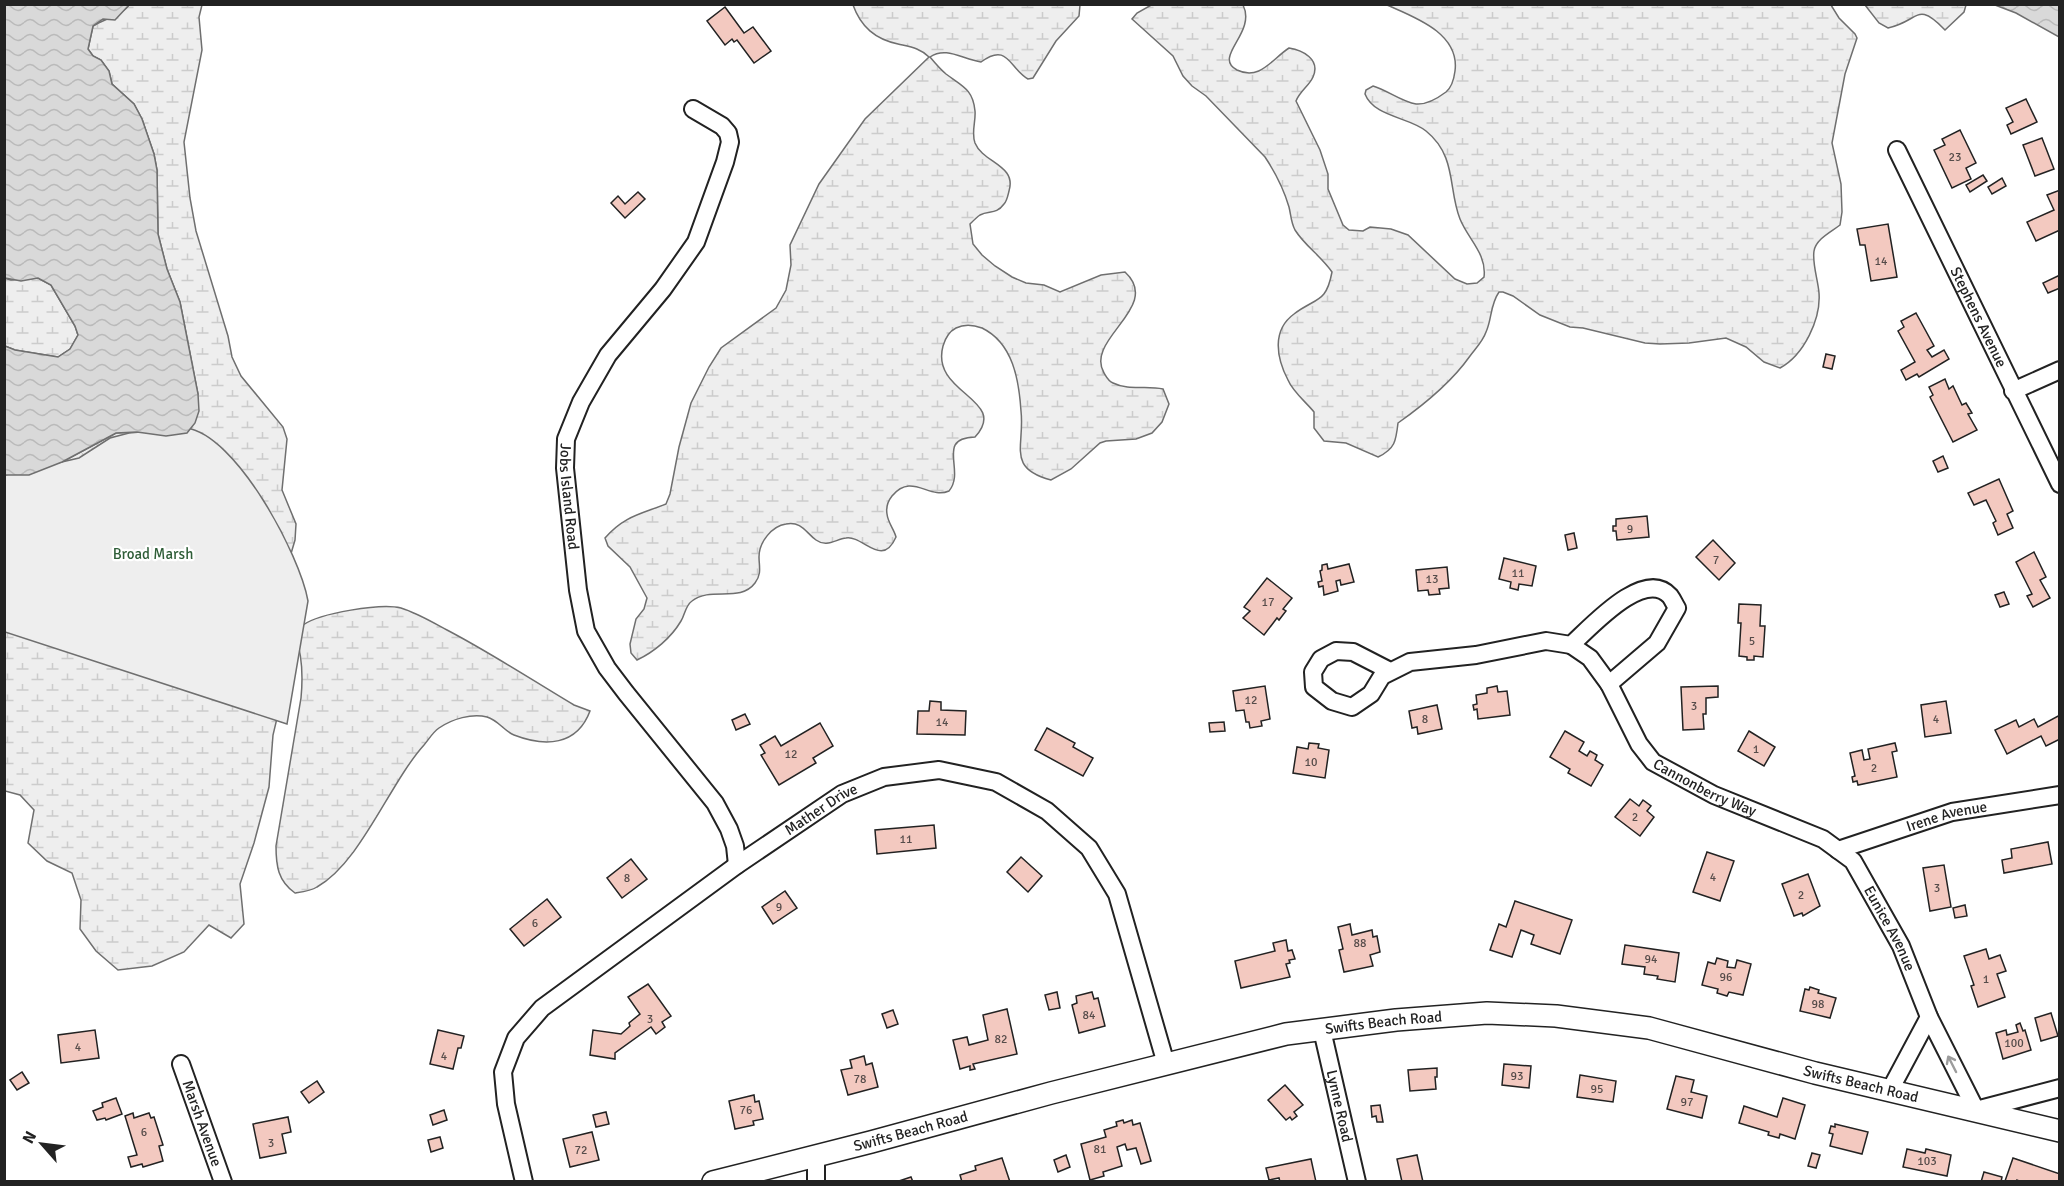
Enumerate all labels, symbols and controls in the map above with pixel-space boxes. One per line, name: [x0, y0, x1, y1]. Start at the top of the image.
house number: 23: [1949, 150, 1961, 165]
house number: 14: [1875, 254, 1888, 269]
street label: Stephens Avenue: [1946, 264, 2011, 370]
street label: Jobs Island Road: [556, 443, 583, 551]
house number: 9: [1627, 522, 1633, 537]
park label: Broad Marsh: [113, 545, 193, 563]
house number: 7: [1713, 553, 1719, 568]
house number: 11: [1512, 566, 1524, 581]
house number: 13: [1426, 572, 1438, 587]
house number: 17: [1262, 595, 1274, 610]
house number: 5: [1749, 634, 1755, 649]
house number: 12: [1245, 693, 1257, 708]
house number: 3: [1691, 699, 1697, 714]
house number: 8: [1422, 712, 1428, 727]
house number: 4: [1933, 712, 1940, 727]
house number: 14: [936, 715, 949, 730]
house number: 1: [1753, 742, 1759, 757]
house number: 12: [785, 747, 797, 762]
house number: 10: [1305, 755, 1317, 770]
street label: Cannonberry Way: [1650, 755, 1759, 820]
house number: 2: [1871, 761, 1877, 776]
street label: Mather Drive: [781, 780, 860, 839]
street label: Irene Avenue: [1904, 798, 1988, 836]
house number: 2: [1632, 810, 1638, 825]
house number: 11: [900, 832, 912, 847]
house number: 4: [1710, 870, 1717, 885]
house number: 8: [624, 871, 630, 886]
house number: 3: [1934, 881, 1940, 896]
street label: Eunice Avenue: [1860, 883, 1919, 973]
house number: 2: [1798, 888, 1804, 903]
house number: 9: [776, 900, 782, 915]
house number: 6: [532, 916, 538, 931]
house number: 88: [1354, 936, 1366, 951]
house number: 94: [1645, 952, 1658, 967]
house number: 96: [1720, 970, 1732, 985]
house number: 1: [1983, 972, 1989, 987]
house number: 98: [1812, 997, 1824, 1012]
street label: Swifts Beach Road: [1324, 1007, 1443, 1038]
house number: 84: [1083, 1008, 1096, 1023]
house number: 3: [647, 1012, 653, 1027]
house number: 82: [995, 1032, 1007, 1047]
house number: 100: [2004, 1036, 2024, 1051]
house number: 4: [75, 1040, 82, 1055]
house number: 4: [441, 1049, 448, 1064]
one-way arrow: [1946, 1055, 1958, 1073]
street label: Swifts Beach Road: [1801, 1061, 1920, 1106]
street label: Lynne Road: [1322, 1068, 1357, 1144]
house number: 93: [1511, 1069, 1523, 1084]
house number: 78: [854, 1072, 866, 1087]
street label: Marsh Avenue: [179, 1078, 226, 1169]
house number: 95: [1591, 1082, 1603, 1097]
house number: 97: [1681, 1095, 1693, 1110]
house number: 76: [740, 1103, 752, 1118]
street label: Swifts Beach Road: [852, 1107, 970, 1155]
north arrow: [12, 1114, 72, 1174]
house number: 6: [141, 1125, 147, 1140]
text: N: [18, 1128, 41, 1147]
house number: 3: [268, 1136, 274, 1151]
house number: 81: [1094, 1142, 1106, 1157]
house number: 72: [575, 1143, 587, 1158]
house number: 103: [1917, 1154, 1937, 1169]

